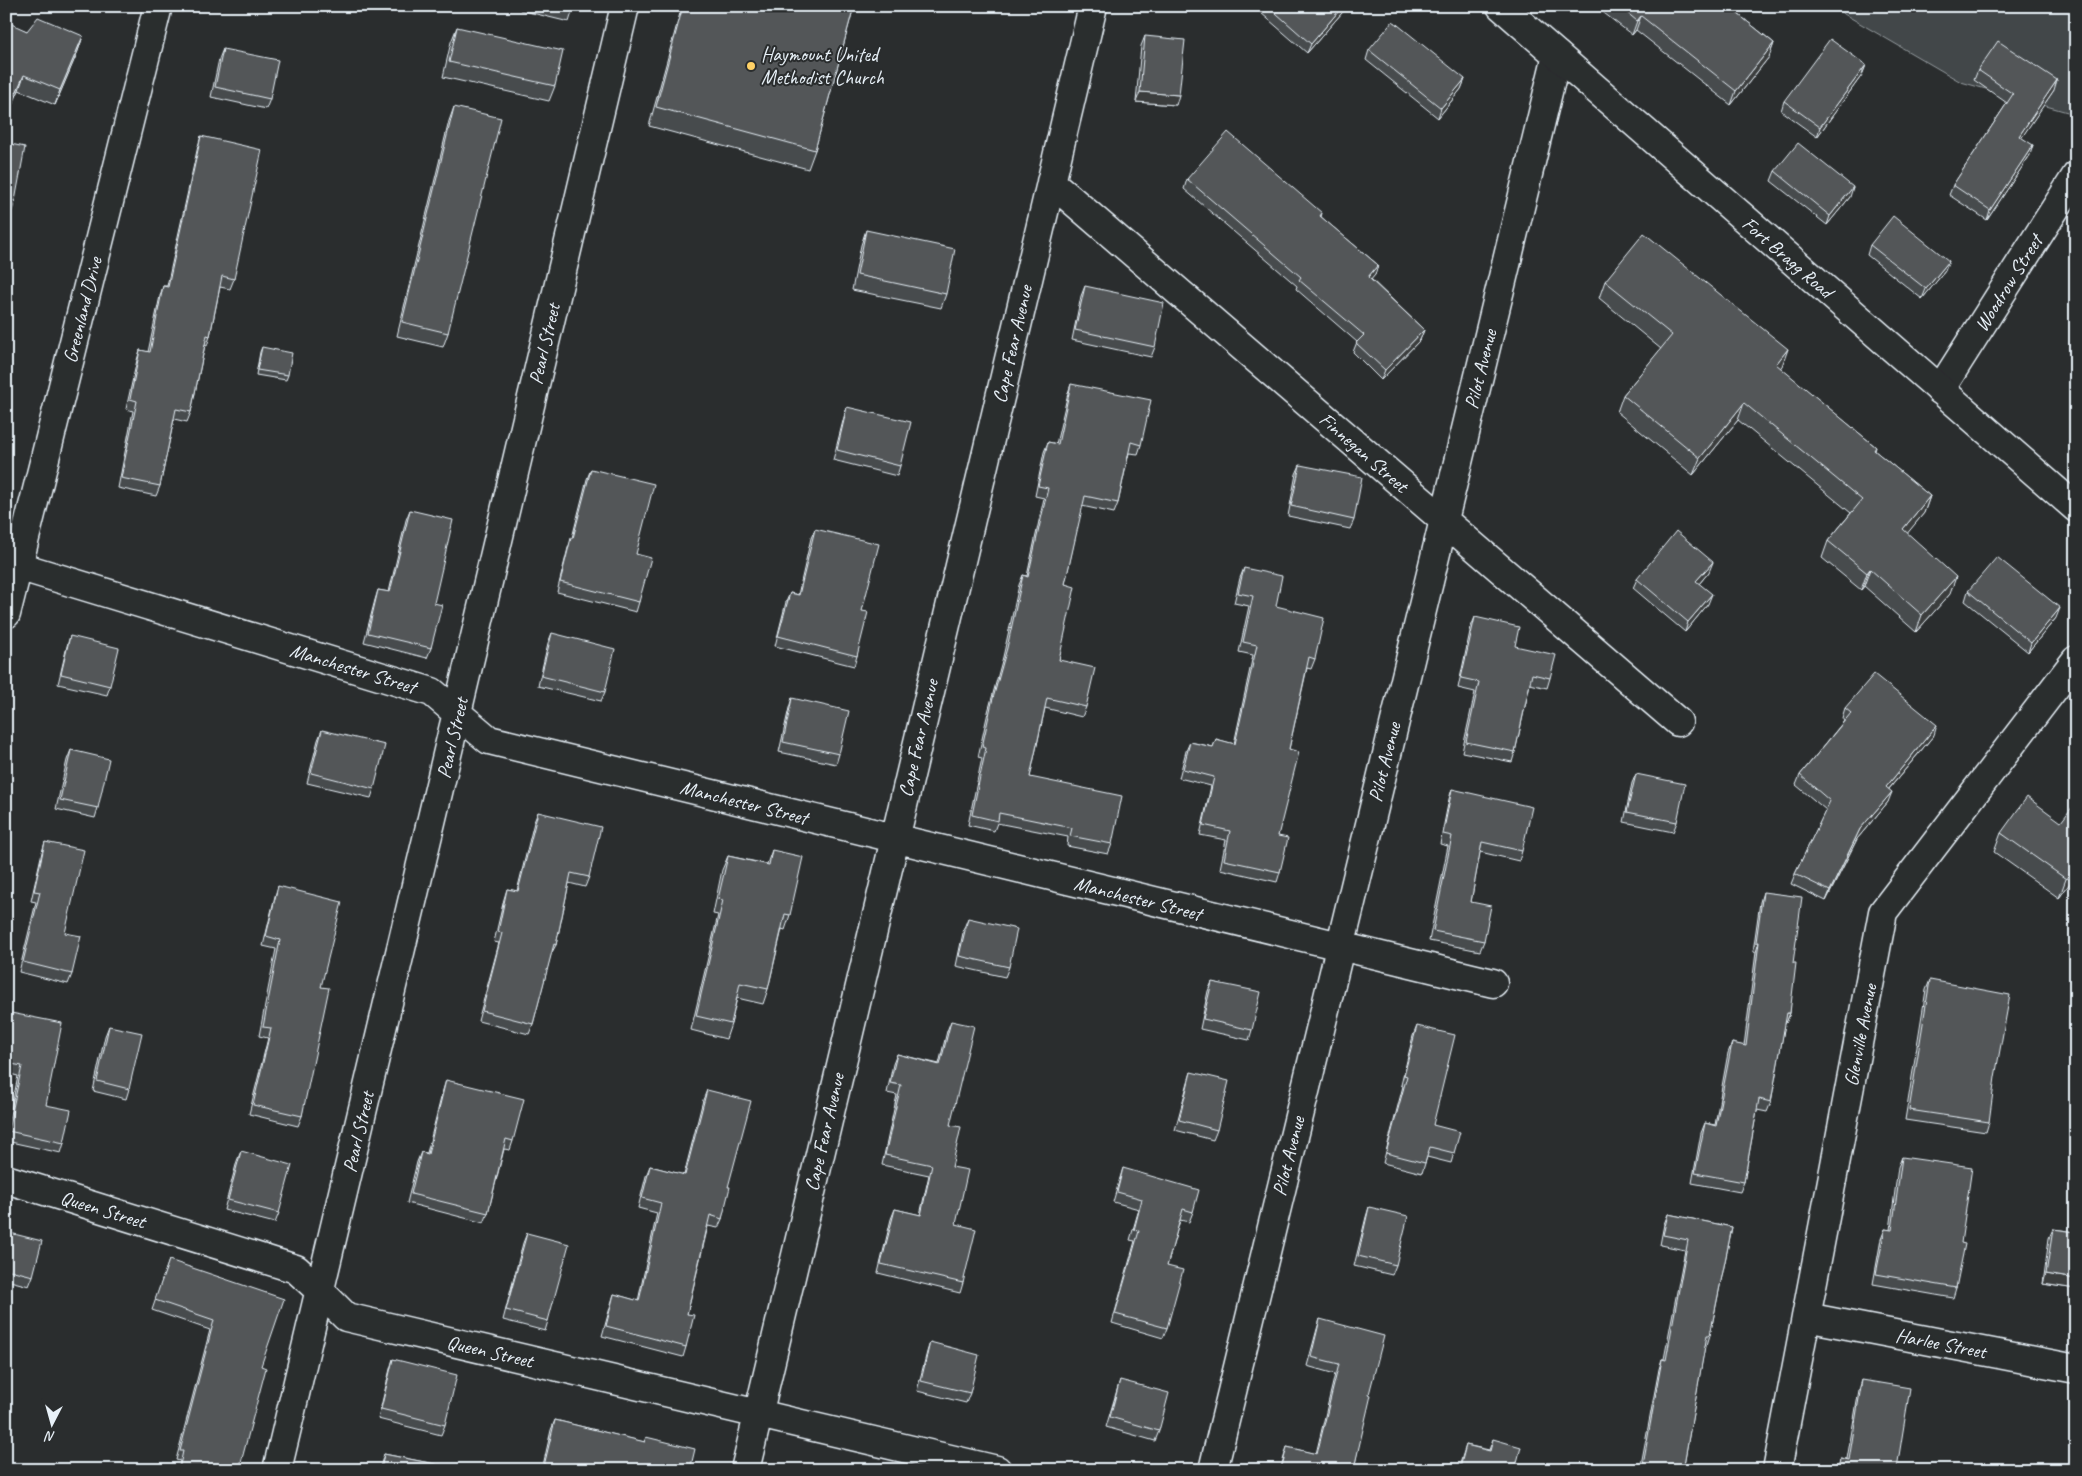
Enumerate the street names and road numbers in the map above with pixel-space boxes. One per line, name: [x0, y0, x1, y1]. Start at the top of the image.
street label: Fort Bragg Road: [1737, 211, 1841, 306]
street label: Woodrow Street: [1969, 227, 2050, 336]
street label: Greenland Drive: [57, 253, 108, 366]
street label: Cape Fear Avenue: [987, 282, 1038, 405]
street label: Pearl Street: [523, 299, 566, 387]
street label: Pilot Avenue: [1459, 325, 1503, 411]
street label: Finnegan Street: [1314, 407, 1415, 499]
street label: Manchester Street: [287, 637, 422, 700]
street label: Cape Fear Avenue: [893, 676, 944, 799]
street label: Pearl Street: [431, 693, 474, 781]
street label: Pilot Avenue: [1363, 718, 1407, 804]
street label: Manchester Street: [678, 775, 813, 831]
street label: Manchester Street: [1072, 871, 1207, 927]
street label: Glenville Avenue: [1838, 981, 1883, 1088]
street label: Cape Fear Avenue: [799, 1070, 850, 1193]
street label: Pearl Street: [337, 1087, 380, 1175]
street label: Pilot Avenue: [1267, 1112, 1311, 1198]
street label: Queen Street: [57, 1185, 151, 1235]
street label: Harlee Street: [1894, 1322, 1991, 1365]
street label: Queen Street: [444, 1329, 538, 1374]

